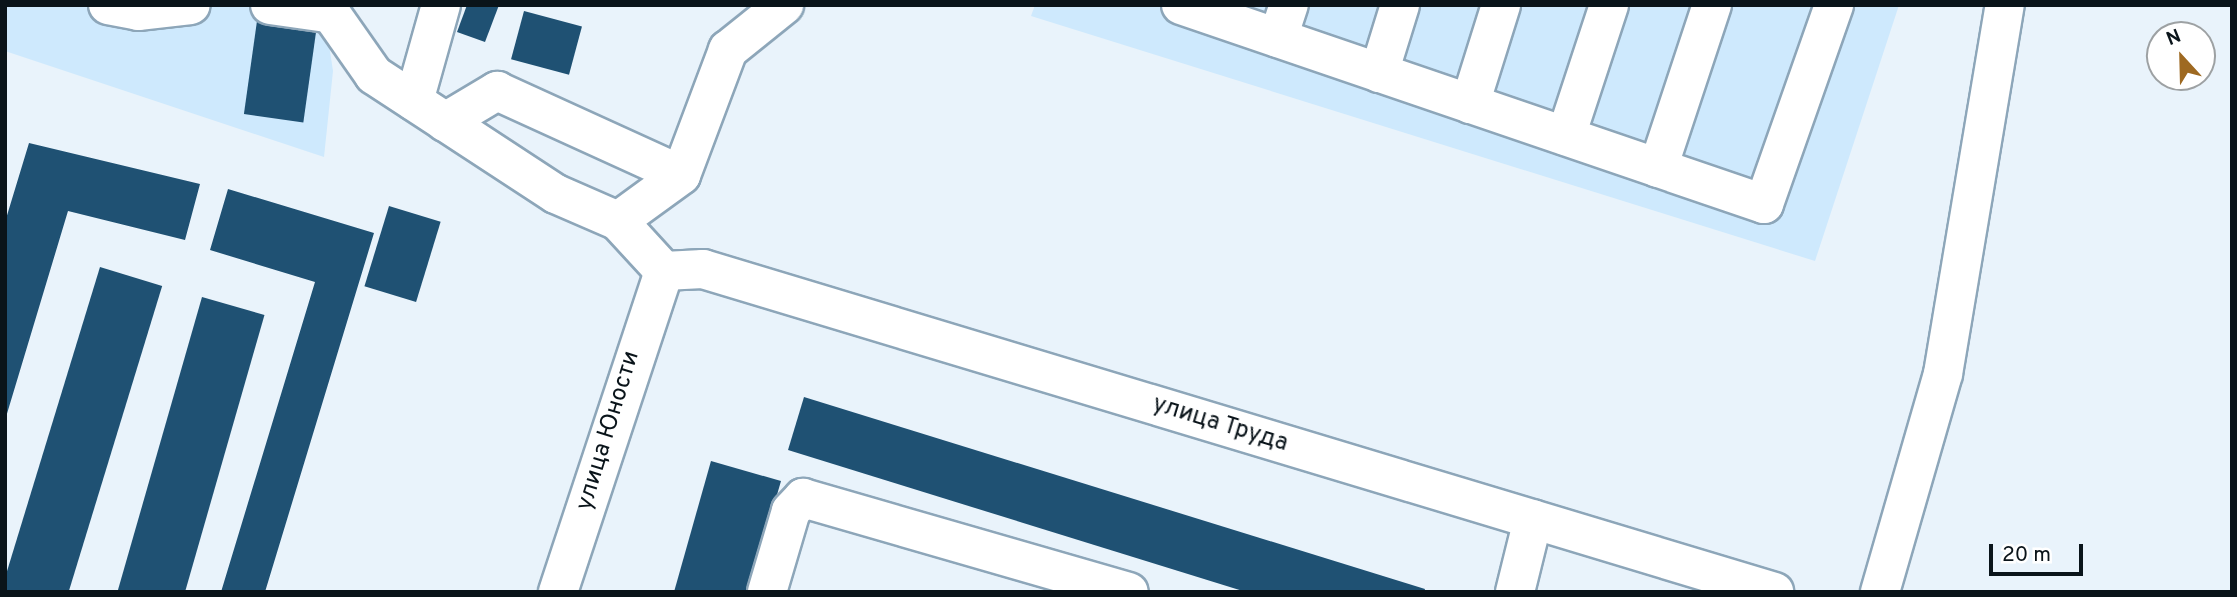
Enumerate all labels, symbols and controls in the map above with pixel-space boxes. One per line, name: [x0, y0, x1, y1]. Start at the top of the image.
north arrow: [2146, 21, 2216, 91]
text: N: [2163, 25, 2185, 52]
street label: улица Юности: [571, 348, 647, 514]
street label: улица Труда: [1148, 391, 1292, 459]
scale bar: [1992, 530, 2086, 574]
text: 20 m: [2002, 542, 2051, 569]

